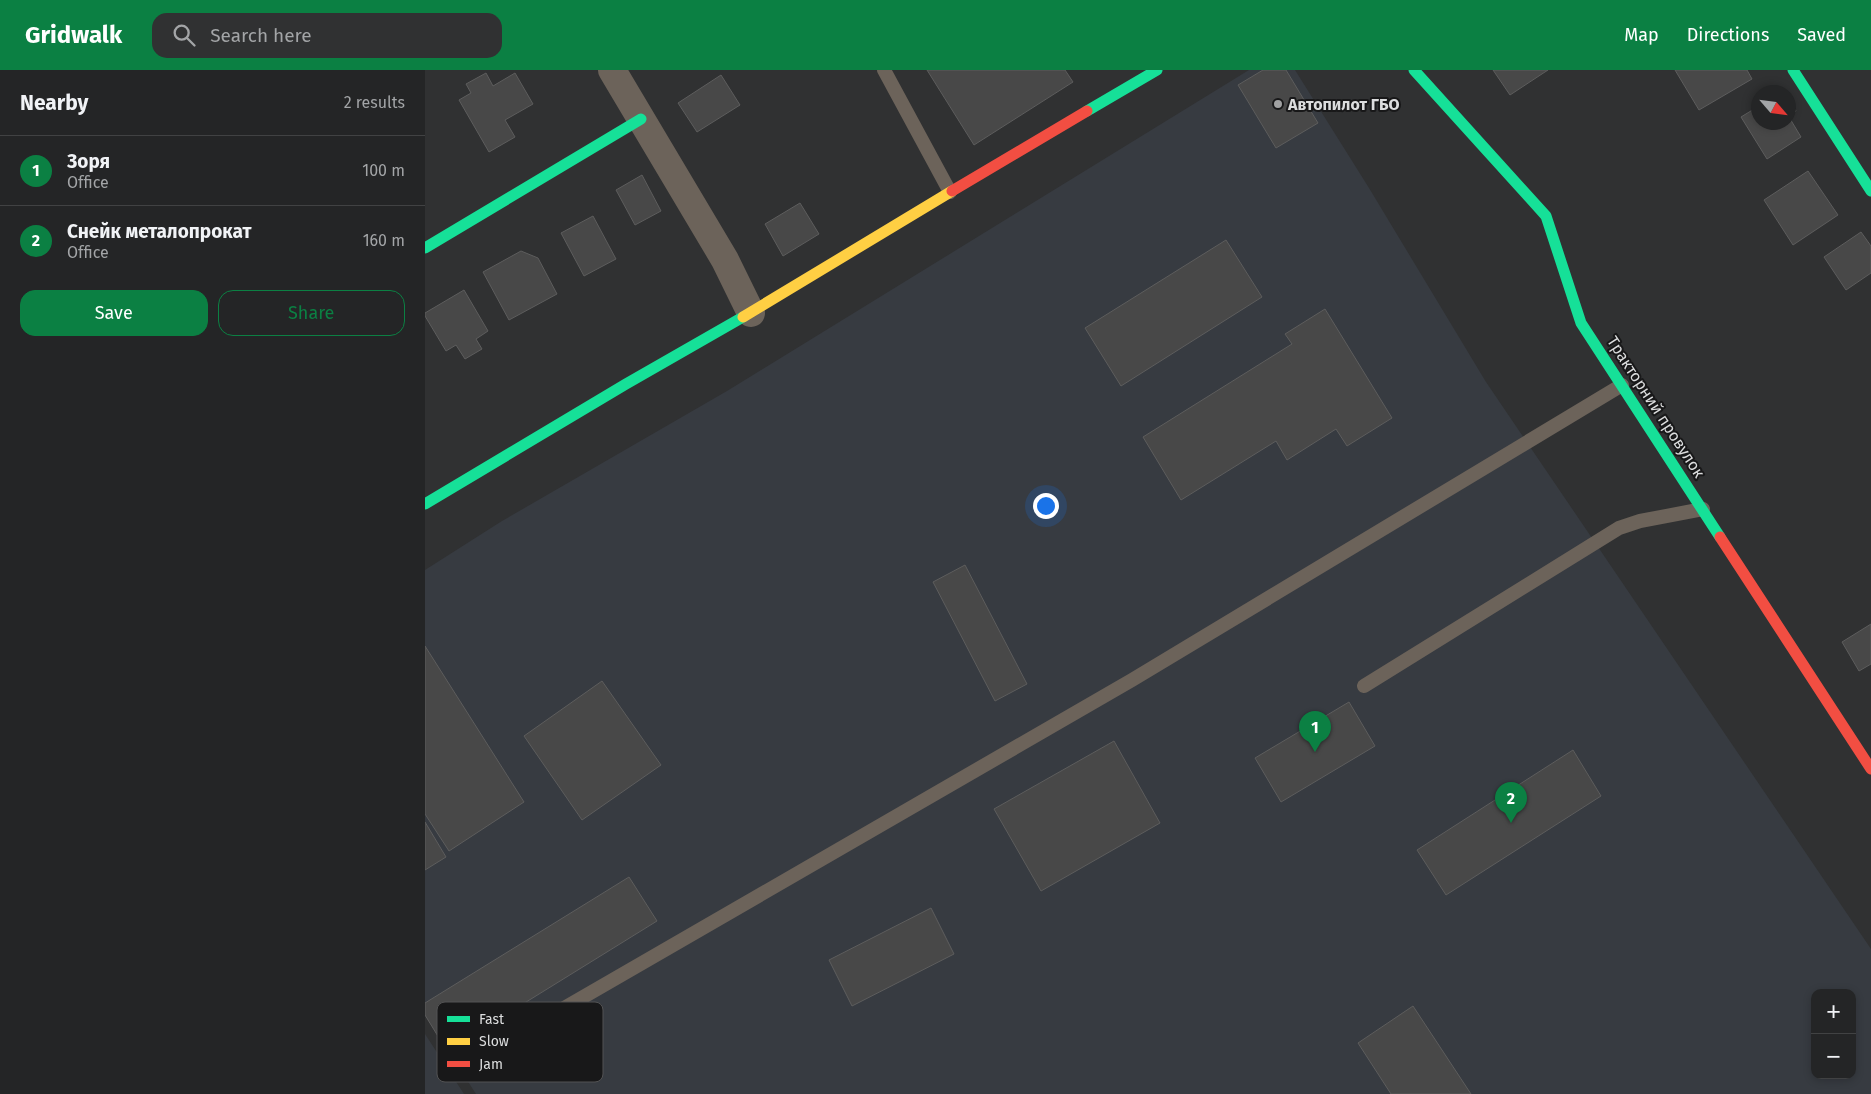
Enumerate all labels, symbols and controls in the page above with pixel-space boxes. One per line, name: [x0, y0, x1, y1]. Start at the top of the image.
search box: [152, 13, 502, 58]
text: Gridwalk: [25, 21, 122, 49]
icon: search: [170, 21, 198, 49]
text: Search here: [210, 24, 312, 47]
text: Map: [1624, 24, 1659, 46]
text: Directions: [1687, 24, 1769, 46]
text: Saved: [1797, 24, 1846, 46]
north arrow: [1751, 85, 1796, 130]
text: Nearby: [20, 90, 88, 116]
text: 2 results: [344, 93, 405, 112]
place label: Автопилот ГБО: [1287, 95, 1399, 114]
marker: Автопилот ГБО: [1272, 98, 1284, 110]
text: Зоря: [67, 150, 110, 173]
text: 1: [32, 161, 40, 180]
text: 100 m: [362, 161, 405, 180]
text: Office: [67, 173, 109, 192]
text: Снейк металопрокат: [67, 220, 251, 243]
text: 2: [32, 231, 40, 250]
text: 160 m: [363, 231, 405, 250]
text: Office: [67, 243, 109, 262]
button: Save: [20, 290, 208, 336]
button: Share: [218, 290, 405, 336]
street label: Тракторний провулок: [1603, 333, 1709, 482]
your location: [1033, 493, 1059, 519]
pin: 1: [1299, 711, 1331, 752]
pin: 2: [1495, 782, 1527, 823]
map controls: [1811, 989, 1856, 1079]
button: +: [1811, 989, 1856, 1034]
legend: [437, 1002, 603, 1082]
text: Fast: [479, 1011, 505, 1028]
text: Slow: [479, 1033, 509, 1050]
button: −: [1811, 1034, 1856, 1079]
text: Jam: [479, 1056, 503, 1073]

